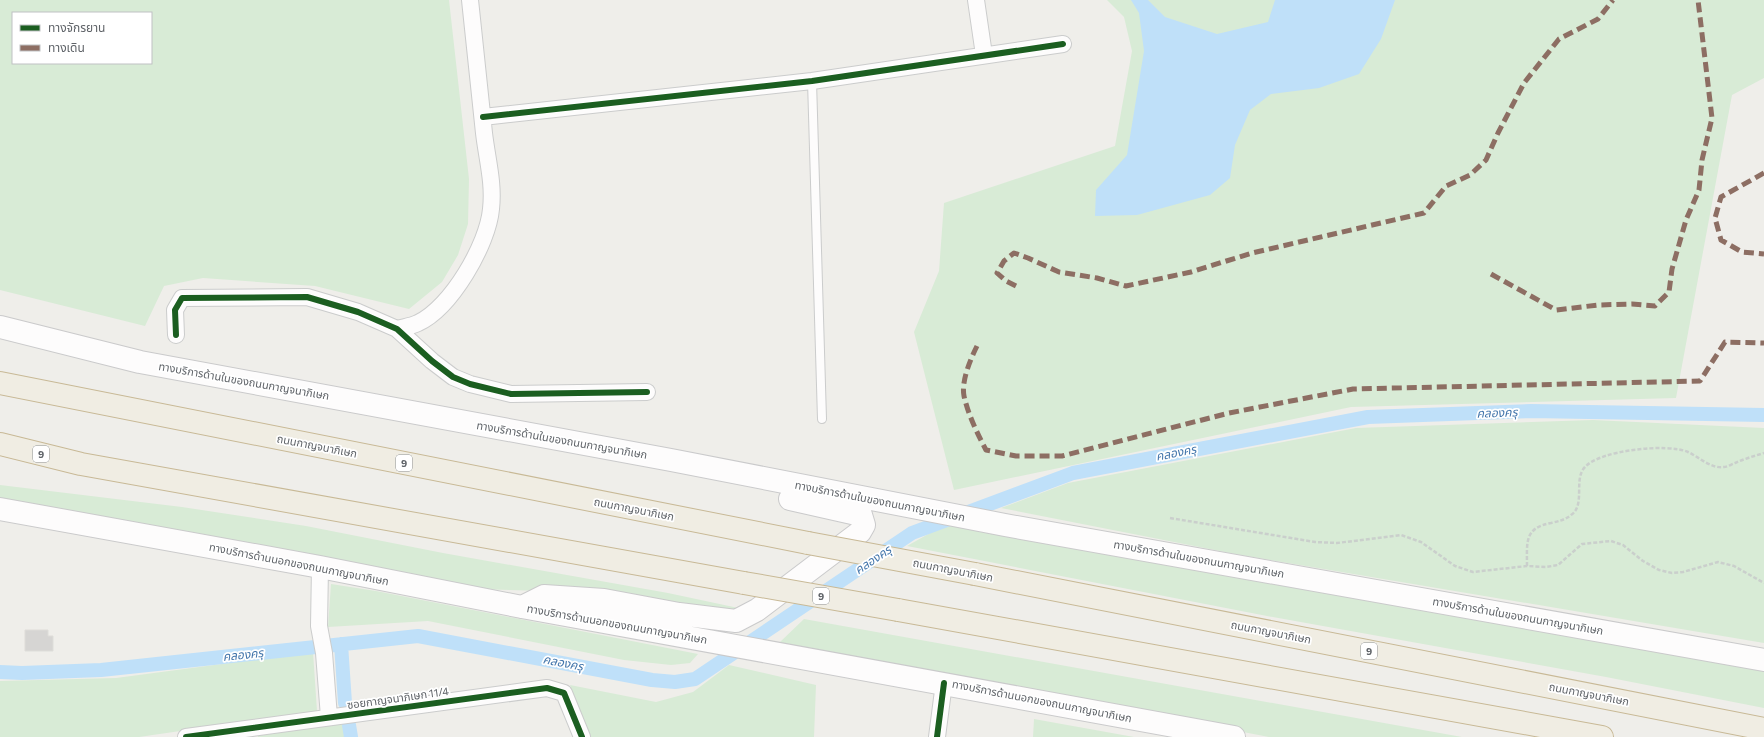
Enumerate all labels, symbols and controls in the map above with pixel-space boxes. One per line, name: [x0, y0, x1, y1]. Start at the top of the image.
legend: [12, 12, 152, 64]
text: ทางจักรยาน: [48, 20, 105, 34]
text: ทางเดิน: [48, 40, 85, 54]
street label: ทางบริการด้านในของถนนกาญจนาภิเษก: [158, 359, 331, 402]
water label: คลองครุ: [1476, 404, 1519, 422]
street label: ทางบริการด้านในของถนนกาญจนาภิเษก: [476, 418, 649, 461]
street label: ถนนกาญจนาภิเษก: [276, 431, 358, 460]
water label: คลองครุ: [1154, 441, 1199, 465]
road number: 9: [33, 446, 49, 462]
road number: 9: [396, 455, 412, 471]
street label: ทางบริการด้านในของถนนกาญจนาภิเษก: [794, 478, 966, 523]
street label: ถนนกาญจนาภิเษก: [593, 494, 675, 523]
street label: ทางบริการด้านในของถนนกาญจนาภิเษก: [1113, 537, 1286, 580]
street label: ทางบริการด้านนอกของถนนกาญจนาภิเษก: [208, 540, 390, 587]
water label: คลองครุ: [852, 541, 895, 578]
street label: ถนนกาญจนาภิเษก: [912, 555, 994, 584]
road number: 9: [813, 588, 829, 604]
street label: ทางบริการด้านในของถนนกาญจนาภิเษก: [1432, 594, 1605, 637]
street label: ทางบริการด้านนอกของถนนกาญจนาภิเษก: [526, 601, 708, 646]
street label: ถนนกาญจนาภิเษก: [1230, 617, 1312, 646]
road number: 9: [1361, 643, 1377, 659]
water label: คลองครุ: [222, 645, 265, 665]
water label: คลองครุ: [541, 651, 586, 675]
street label: ทางบริการด้านนอกของถนนกาญจนาภิเษก: [951, 677, 1133, 724]
street label: ถนนกาญจนาภิเษก: [1548, 679, 1630, 708]
street label: ซอยกาญจนาภิเษก 11/4: [346, 684, 450, 711]

